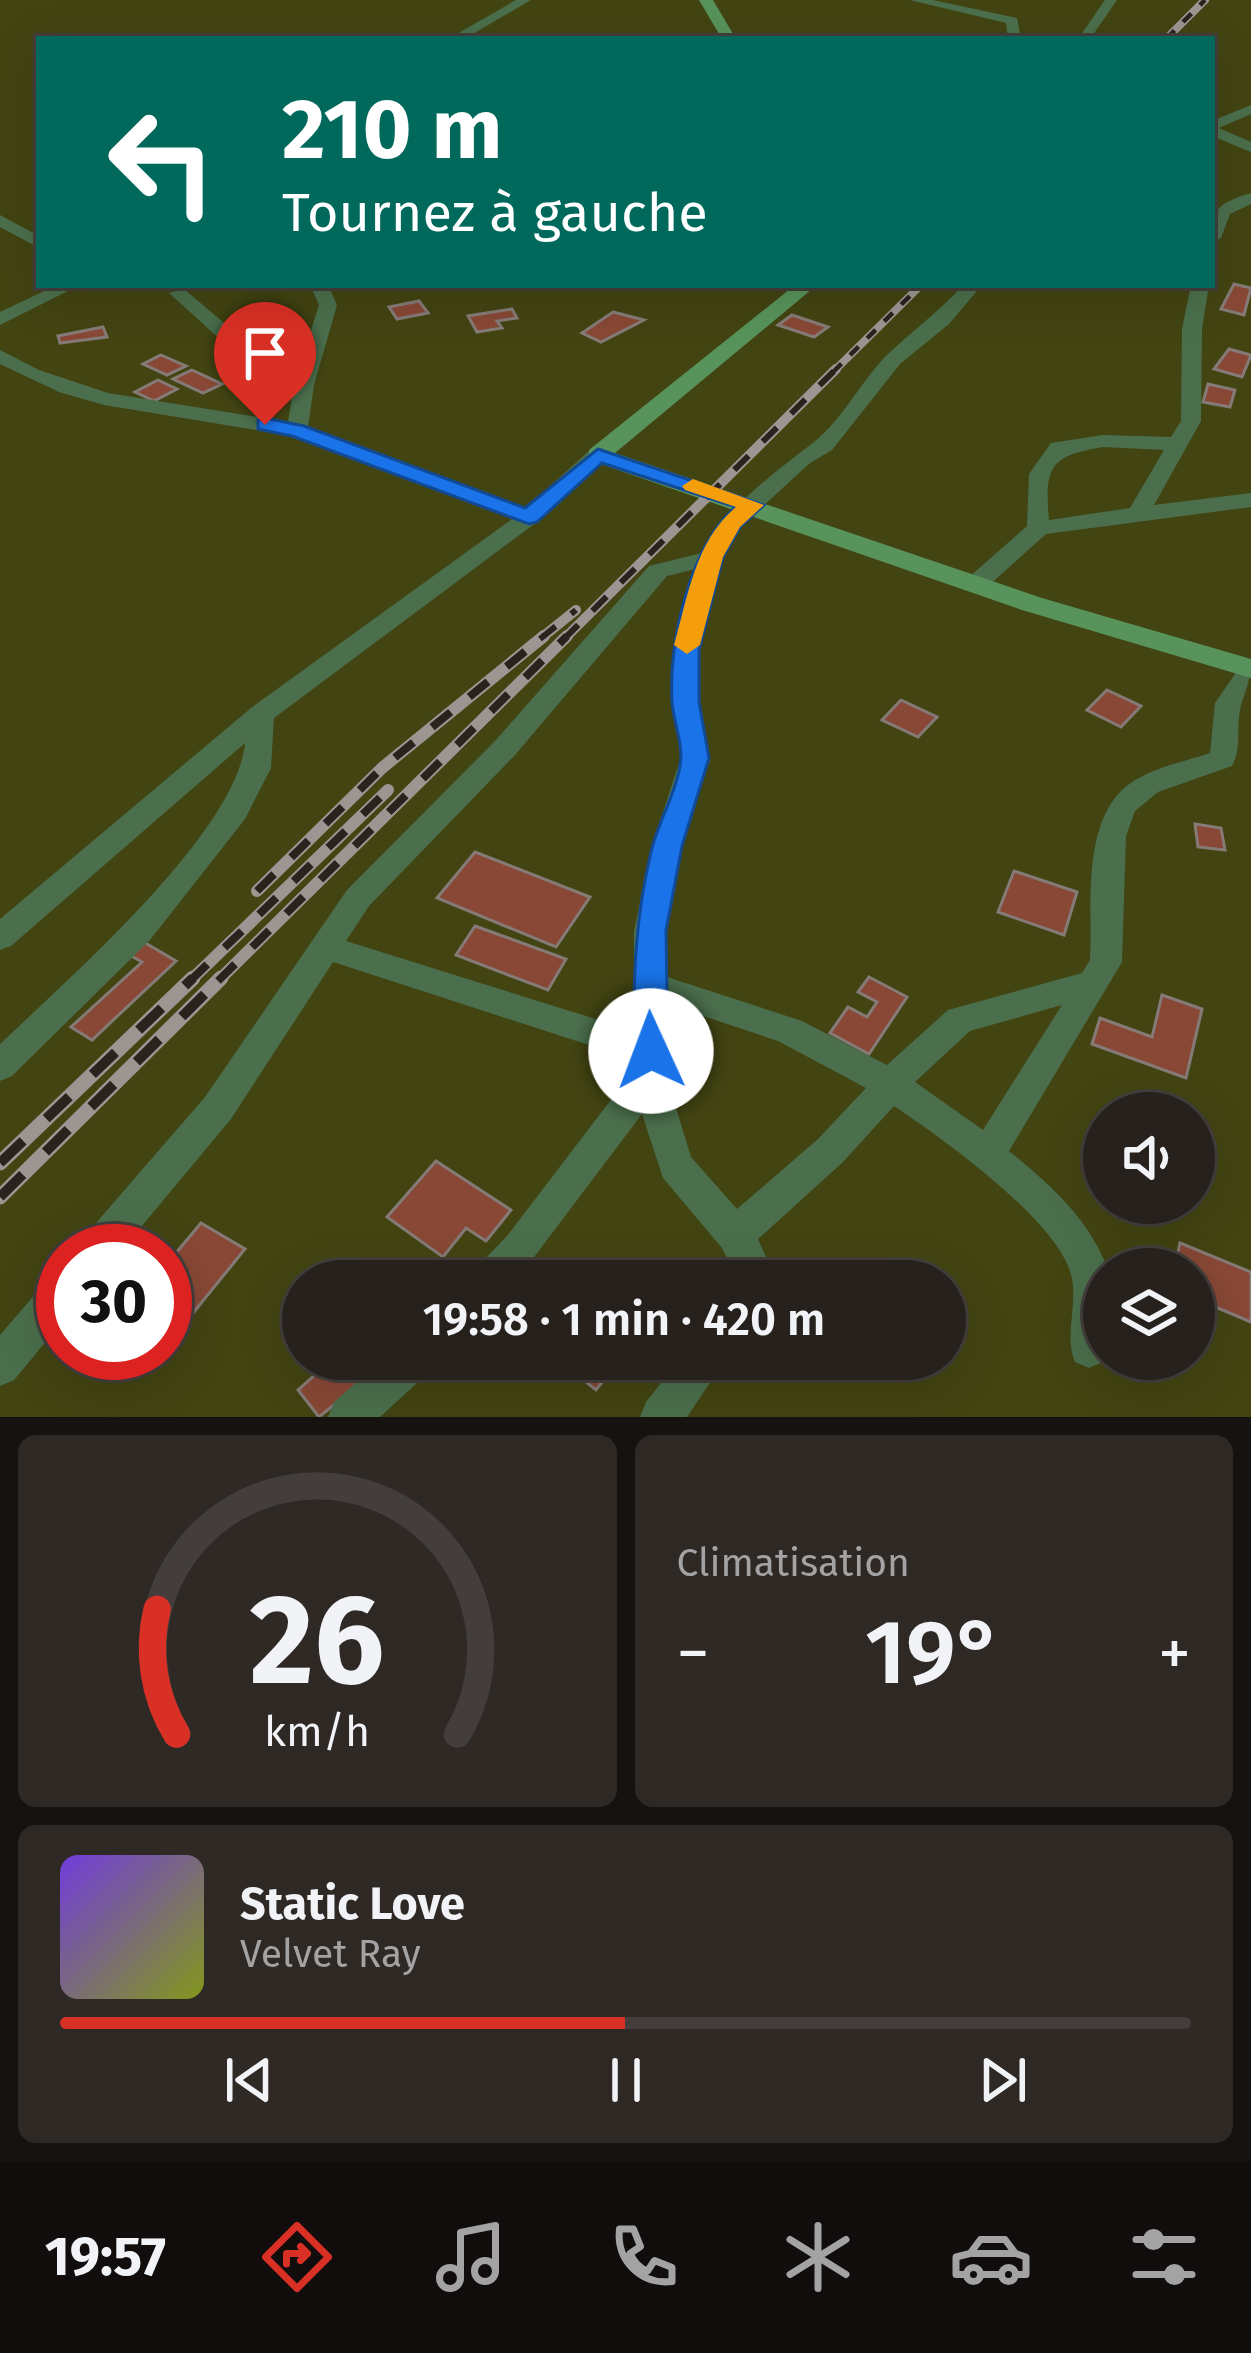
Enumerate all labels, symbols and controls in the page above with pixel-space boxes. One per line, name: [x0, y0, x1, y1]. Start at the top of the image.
text: 210 m: [282, 79, 503, 180]
icon: left: [84, 84, 240, 240]
text: Tournez à gauche: [282, 181, 708, 245]
pin: [214, 302, 316, 425]
icon: arrive: [232, 320, 298, 386]
position arrow: [588, 988, 714, 1114]
map controls: [1083, 1092, 1215, 1380]
button: sound: [1083, 1092, 1215, 1224]
speed limit sign: 30: [36, 1224, 192, 1380]
button: layers: [1083, 1248, 1215, 1380]
text: 19:58 · 1 min · 420 m: [423, 1293, 825, 1347]
text: Climatisation: [677, 1540, 910, 1586]
text: 26: [250, 1566, 385, 1716]
text: 19°: [865, 1599, 1003, 1707]
text: −: [677, 1614, 710, 1693]
text: +: [1158, 1614, 1191, 1693]
text: km/h: [264, 1706, 370, 1757]
text: Static Love: [240, 1877, 465, 1931]
text: Velvet Ray: [240, 1931, 421, 1977]
icon: previous: [216, 2047, 282, 2113]
icon: pause: [593, 2047, 659, 2113]
icon: next: [970, 2047, 1036, 2113]
icon: directions: [255, 2215, 339, 2299]
icon: music: [429, 2215, 513, 2299]
icon: phone: [602, 2215, 686, 2299]
icon: climate: [776, 2215, 860, 2299]
icon: car: [949, 2215, 1033, 2299]
icon: filters: [1122, 2215, 1206, 2299]
text: 19:57: [45, 2225, 166, 2289]

